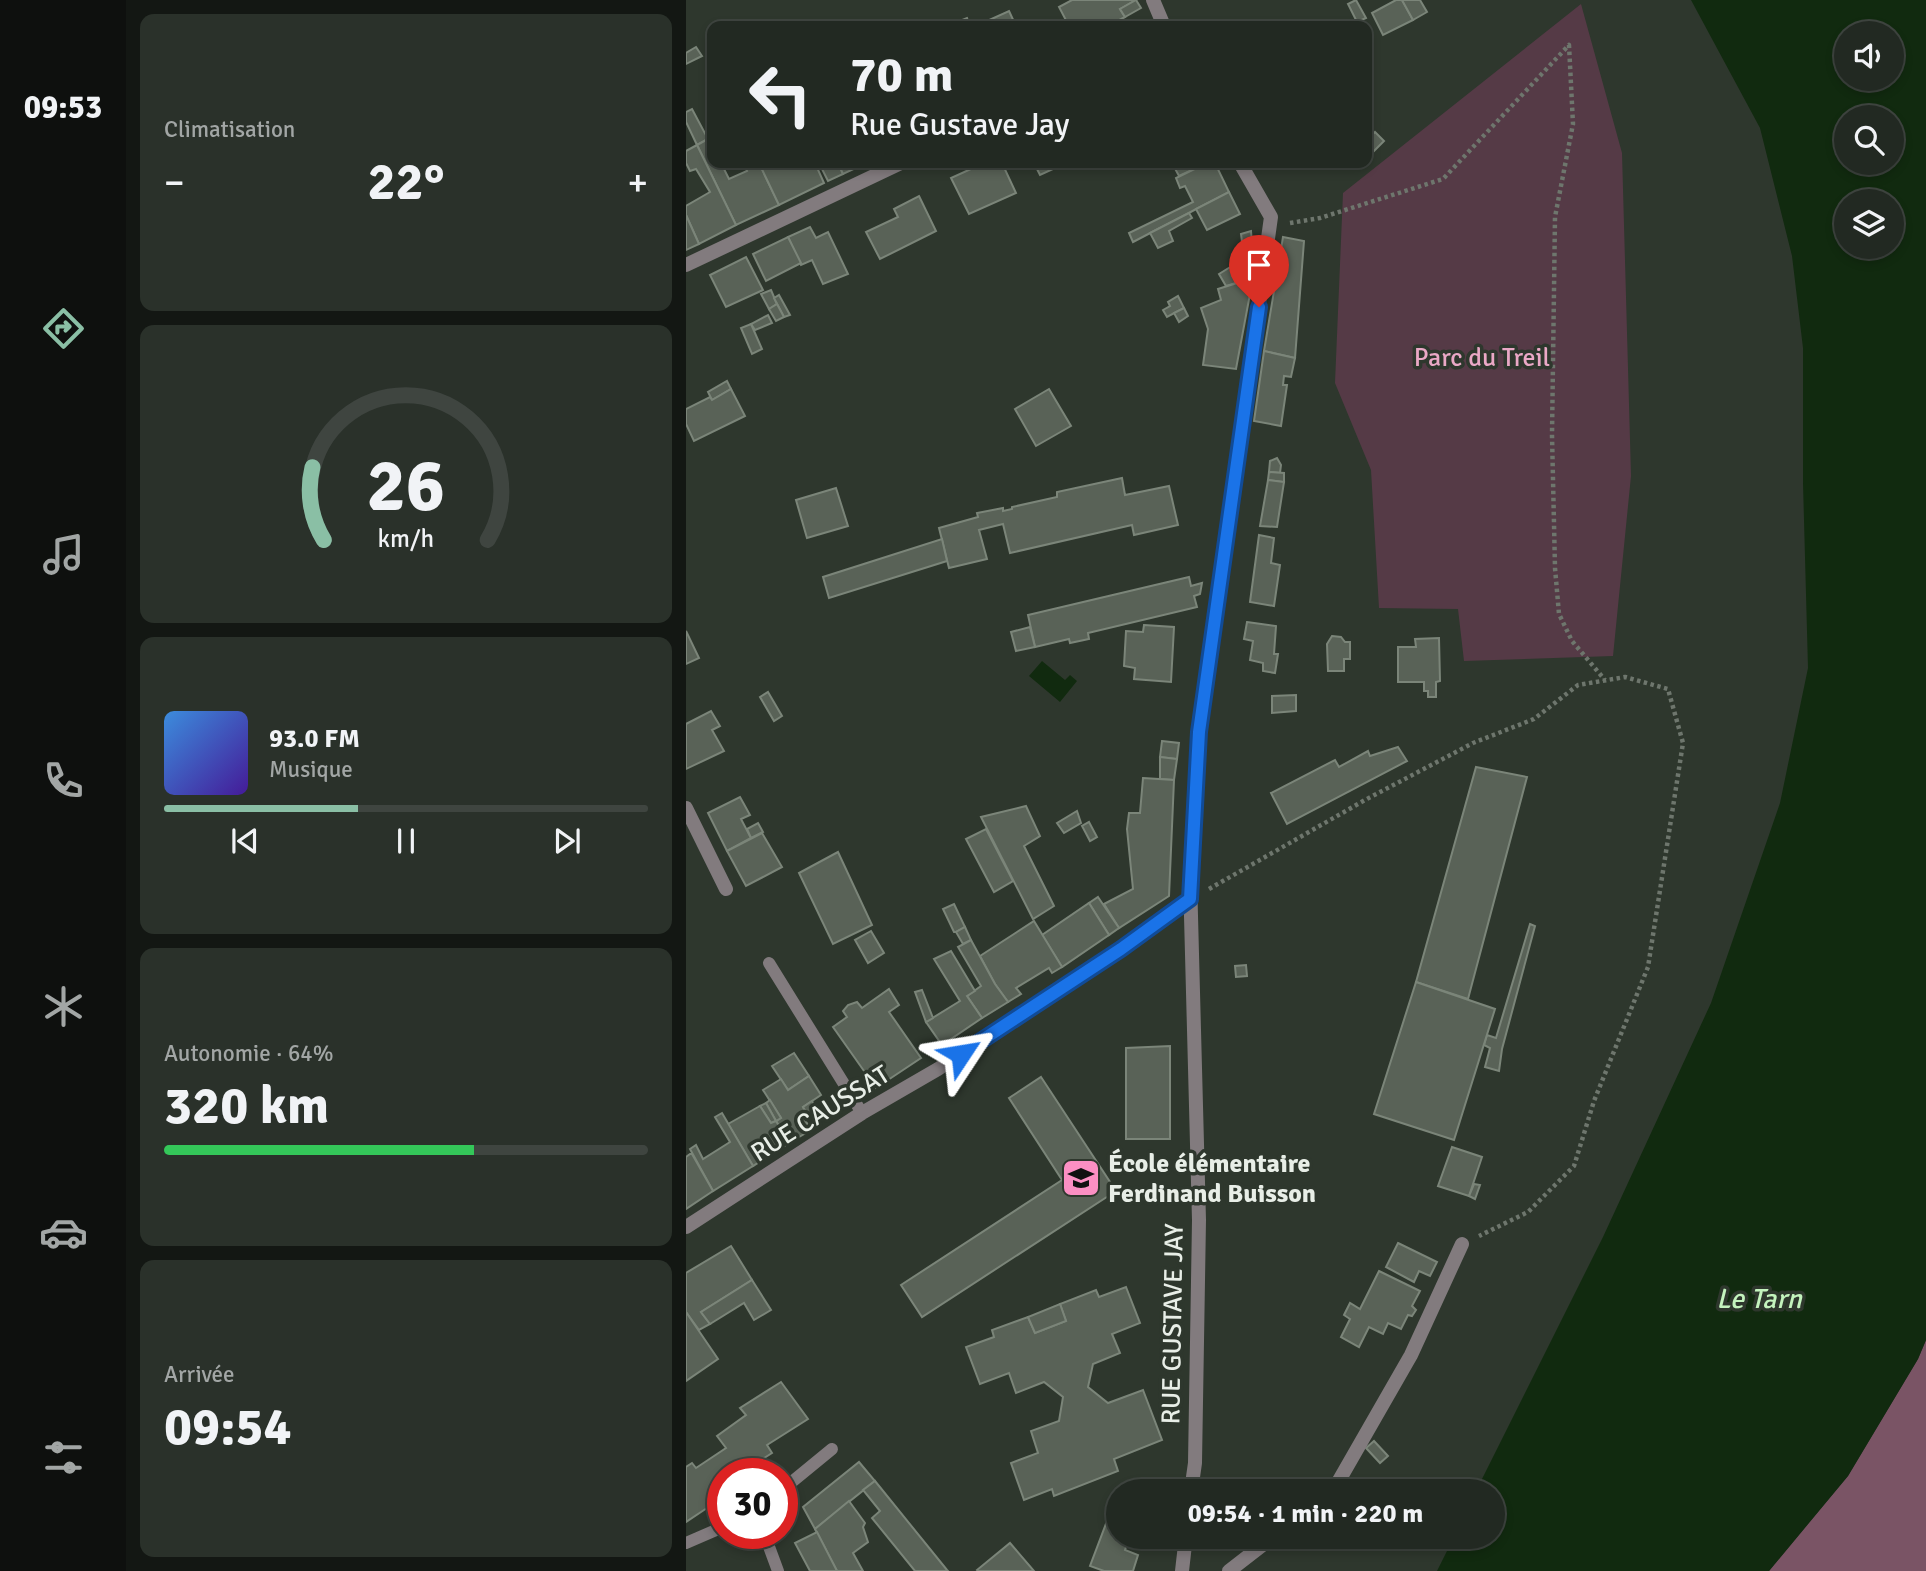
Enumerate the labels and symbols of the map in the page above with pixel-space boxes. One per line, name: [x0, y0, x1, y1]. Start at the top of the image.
pin: [1229, 235, 1289, 307]
park label: Parc du Treil: [1414, 342, 1550, 374]
position arrow: [924, 1017, 998, 1091]
street label: RUE CAUSSAT: [745, 1058, 896, 1169]
place label: École élémentaire Ferdinand Buisson: [1108, 1148, 1316, 1210]
school or university icon: École élémentaire Ferdinand Buisson: [1060, 1157, 1102, 1199]
street label: RUE GUSTAVE JAY: [1155, 1223, 1191, 1425]
water label: Le Tarn: [1716, 1282, 1803, 1316]
speed limit sign: 30: [707, 1458, 798, 1549]

